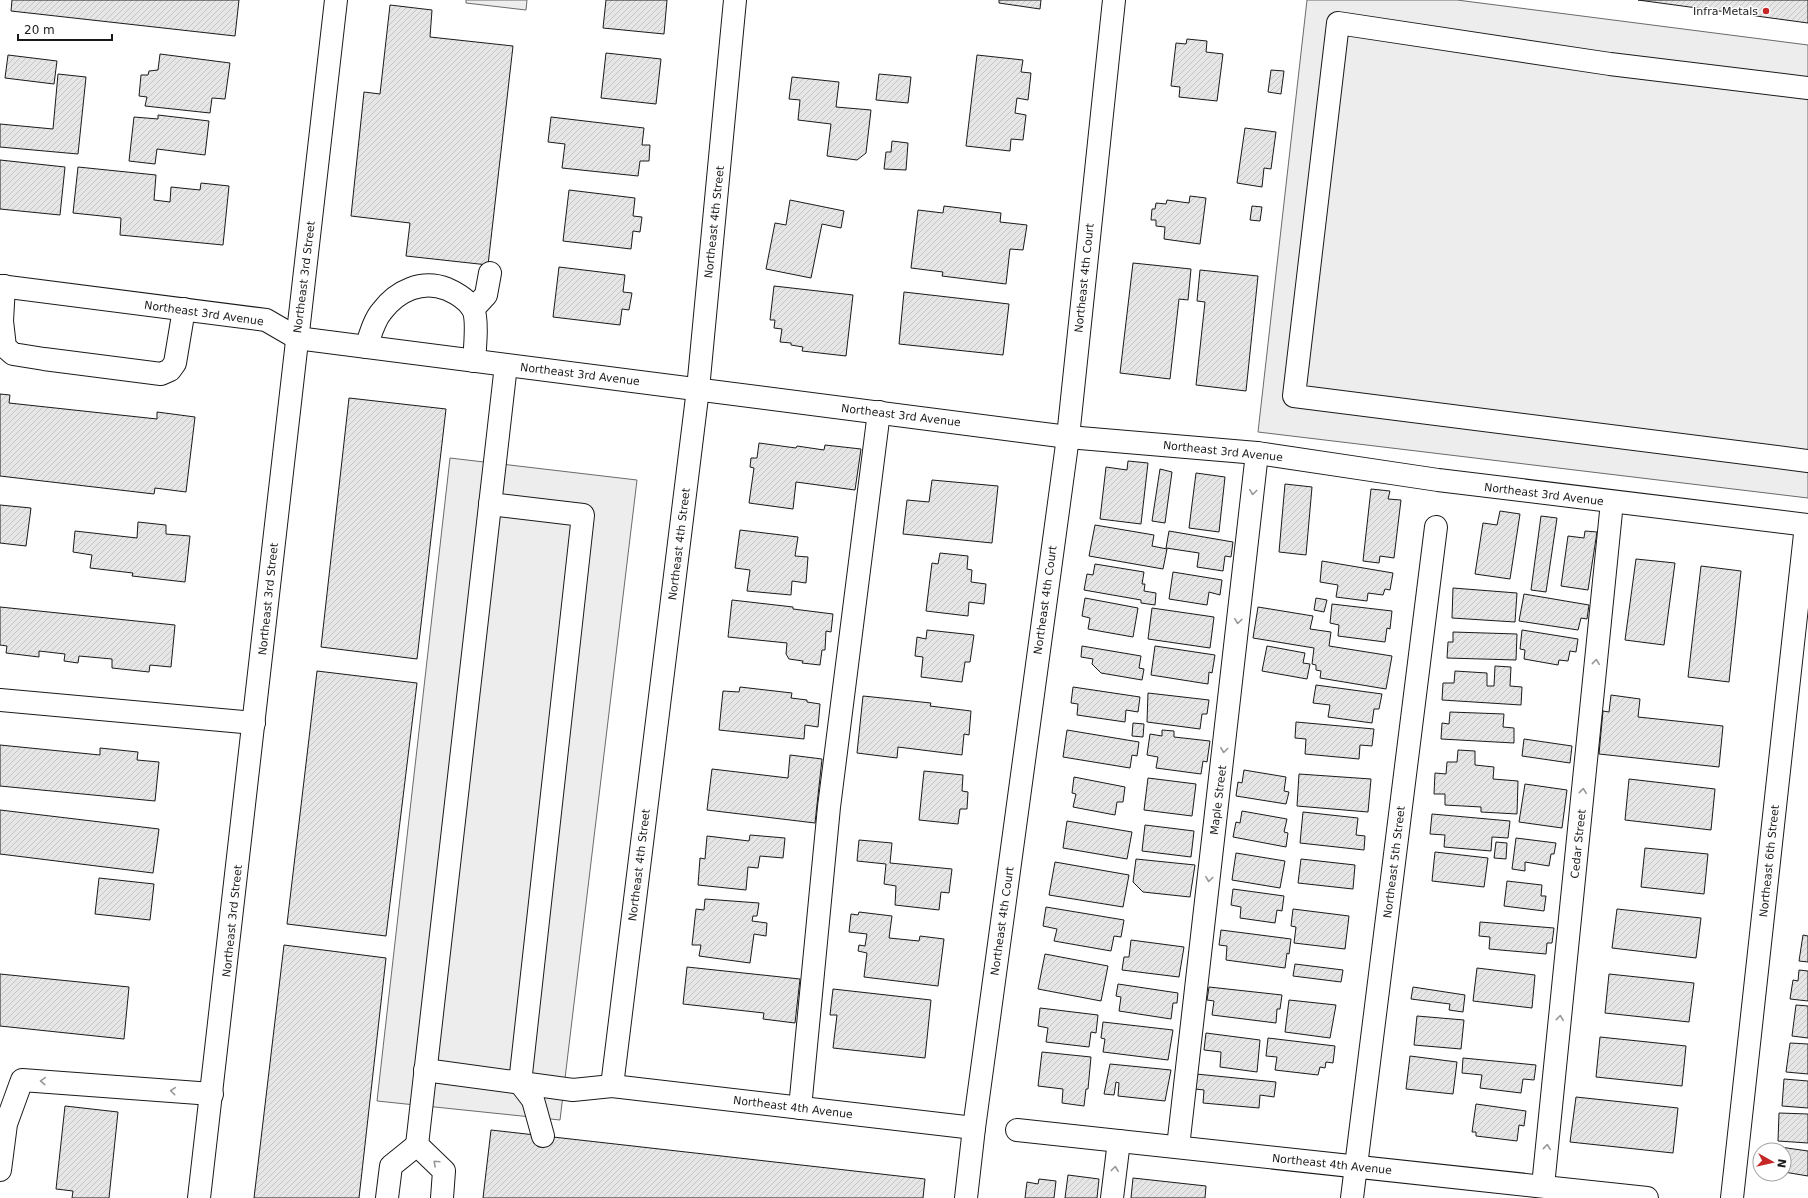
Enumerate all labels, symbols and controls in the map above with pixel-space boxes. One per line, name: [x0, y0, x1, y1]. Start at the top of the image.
place label: Infra Metals: [1693, 5, 1758, 18]
marker: Infra Metals: [1761, 6, 1771, 16]
scale bar: [18, 16, 112, 42]
text: 20 m: [24, 23, 55, 37]
street label: Northeast 4th Street: [702, 164, 727, 279]
street label: Northeast 3rd Street: [291, 219, 318, 334]
street label: Northeast 4th Court: [1072, 222, 1097, 333]
street label: Northeast 3rd Avenue: [143, 299, 265, 328]
street label: Northeast 3rd Avenue: [519, 361, 641, 388]
street label: Northeast 3rd Avenue: [840, 402, 962, 429]
street label: Northeast 3rd Avenue: [1162, 439, 1284, 464]
street label: Northeast 3rd Avenue: [1483, 481, 1605, 508]
street label: Northeast 4th Street: [666, 487, 693, 601]
one-way arrow: [1249, 489, 1258, 495]
street label: Northeast 3rd Street: [256, 541, 281, 656]
street label: Northeast 4th Court: [1031, 544, 1060, 655]
one-way arrow: [1234, 618, 1243, 624]
one-way arrow: [1591, 659, 1600, 665]
one-way arrow: [1219, 747, 1228, 753]
street label: Maple Street: [1208, 764, 1229, 836]
one-way arrow: [1578, 788, 1587, 794]
street label: Northeast 6th Street: [1757, 803, 1782, 918]
street label: Northeast 5th Street: [1381, 805, 1408, 919]
street label: Northeast 4th Street: [626, 808, 653, 922]
street label: Cedar Street: [1568, 808, 1589, 879]
street label: Northeast 3rd Street: [220, 863, 245, 978]
street label: Northeast 4th Court: [988, 865, 1017, 976]
one-way arrow: [1205, 876, 1214, 882]
one-way arrow: [1555, 1015, 1564, 1021]
one-way arrow: [40, 1077, 46, 1086]
one-way arrow: [170, 1086, 176, 1095]
street label: Northeast 4th Avenue: [732, 1094, 854, 1121]
north arrow: [1752, 1142, 1792, 1182]
one-way arrow: [1542, 1144, 1551, 1150]
street label: Northeast 4th Avenue: [1271, 1152, 1393, 1177]
text: N: [1774, 1158, 1788, 1169]
one-way arrow: [433, 1160, 441, 1168]
one-way arrow: [1110, 1166, 1119, 1172]

